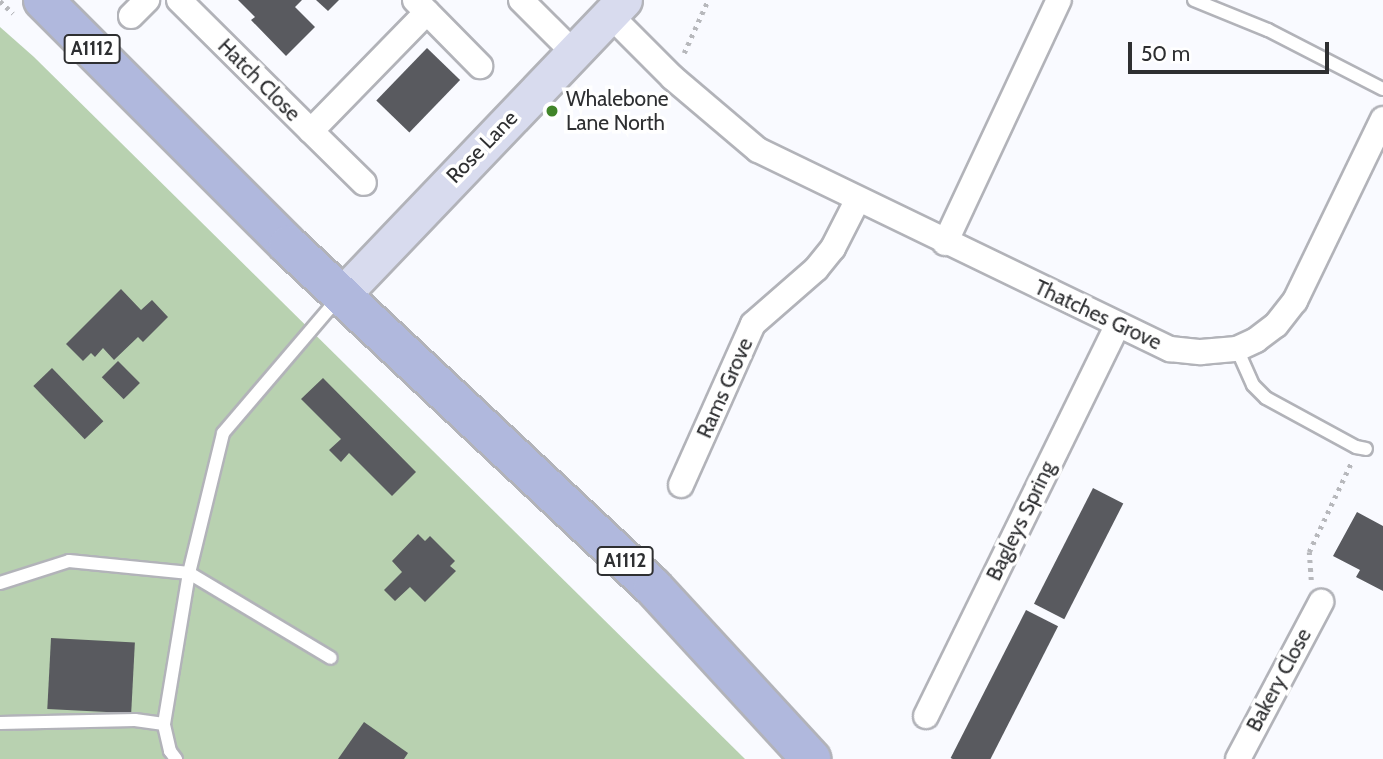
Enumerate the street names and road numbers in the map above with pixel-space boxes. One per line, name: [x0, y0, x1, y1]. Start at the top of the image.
road number: A1112: [62, 34, 122, 64]
street label: Hatch Close: [213, 34, 305, 126]
street label: Rose Lane: [441, 105, 523, 189]
street label: Thatches Grove: [1031, 275, 1165, 355]
street label: Rams Grove: [692, 334, 758, 442]
street label: Bagleys Spring: [981, 457, 1061, 585]
road number: A1112: [595, 546, 655, 576]
street label: Bakery Close: [1241, 624, 1317, 736]

